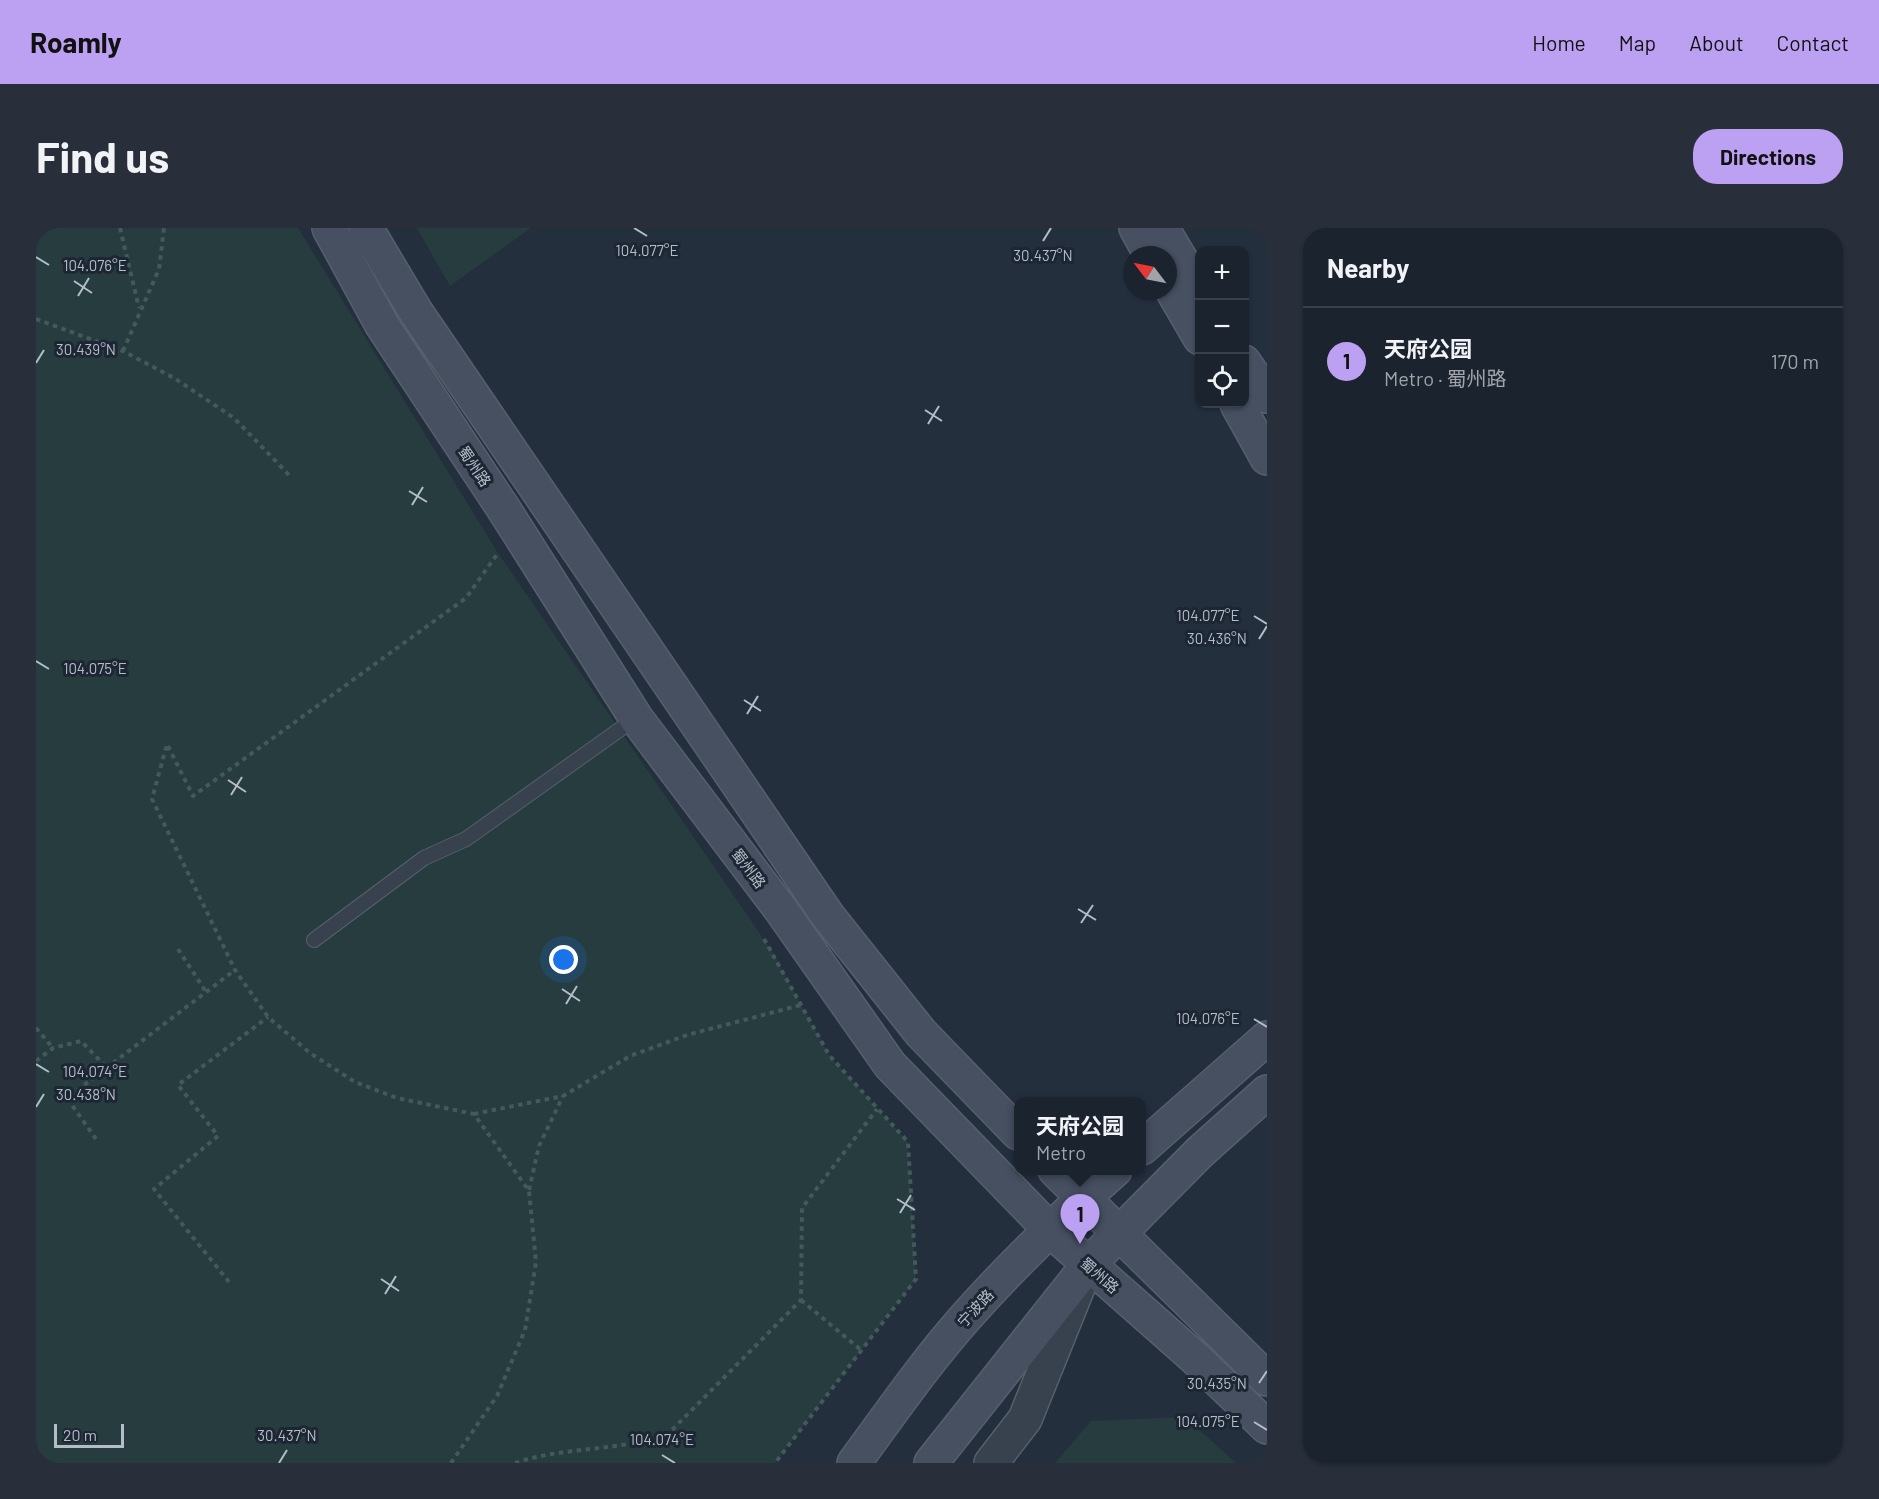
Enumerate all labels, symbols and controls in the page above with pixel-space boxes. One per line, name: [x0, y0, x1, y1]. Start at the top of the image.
text: Roamly: [30, 25, 122, 59]
text: Home: [1532, 30, 1586, 55]
text: Map: [1619, 30, 1656, 55]
text: About: [1689, 30, 1744, 55]
text: Contact: [1777, 30, 1849, 55]
button: Directions: [1693, 129, 1843, 184]
text: Find us: [36, 131, 169, 181]
text: 104.077°E: [615, 241, 679, 259]
text: 30.437°N: [1013, 246, 1073, 264]
north arrow: [1123, 246, 1177, 300]
map controls: [1195, 246, 1249, 408]
button: +: [1195, 246, 1249, 300]
text: Nearby: [1327, 252, 1409, 283]
text: 104.076°E: [63, 256, 127, 274]
button: −: [1195, 300, 1249, 354]
text: 天府公园: [1384, 335, 1472, 361]
text: 30.439°N: [56, 340, 116, 358]
text: 1: [1343, 349, 1350, 373]
text: 170 m: [1771, 349, 1819, 373]
button: locate: [1195, 354, 1249, 408]
text: Metro · 蜀州路: [1384, 366, 1506, 390]
street label: 蜀州路: [455, 442, 495, 490]
text: 104.077°E: [1176, 606, 1240, 624]
text: 30.436°N: [1187, 629, 1247, 647]
text: 104.075°E: [63, 659, 127, 677]
street label: 蜀州路: [728, 845, 770, 891]
your location: [549, 945, 578, 974]
text: 104.076°E: [1176, 1009, 1240, 1027]
text: 104.074°E: [63, 1062, 127, 1080]
text: 30.438°N: [56, 1085, 116, 1103]
popup: [1014, 1097, 1146, 1175]
text: 天府公园: [1036, 1112, 1124, 1138]
text: Metro: [1036, 1140, 1086, 1164]
pin: 1: [1060, 1194, 1100, 1244]
street label: 蜀州路: [1077, 1253, 1123, 1297]
street label: 宁波路: [953, 1285, 997, 1331]
text: 30.435°N: [1187, 1374, 1247, 1392]
text: 104.075°E: [1176, 1412, 1240, 1430]
scale bar: [54, 1421, 124, 1448]
text: 20 m: [63, 1425, 97, 1444]
text: 30.437°N: [257, 1426, 317, 1444]
text: 104.074°E: [630, 1430, 694, 1448]

